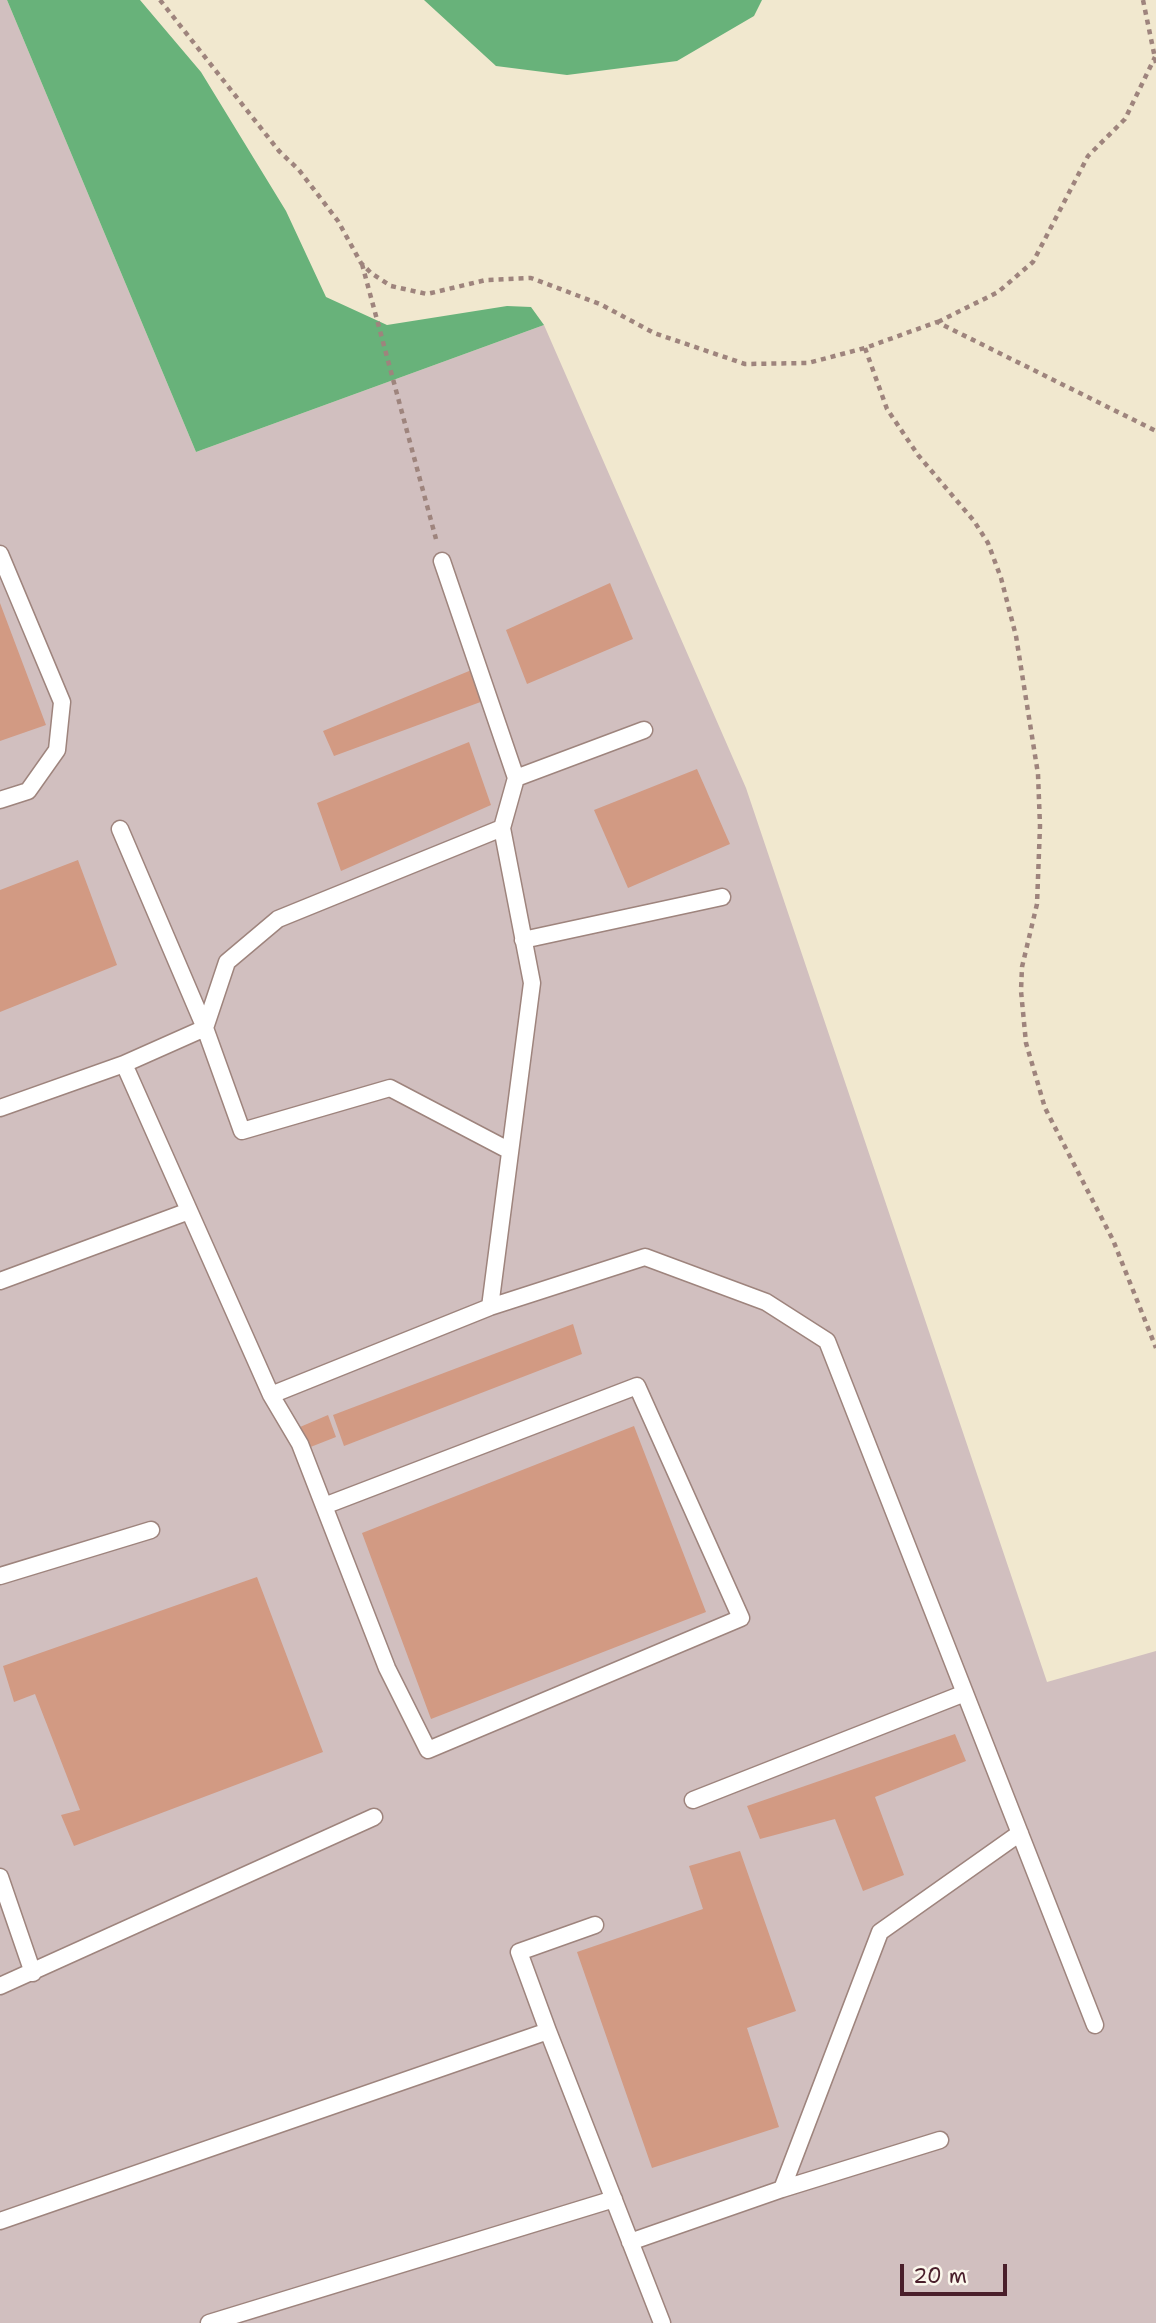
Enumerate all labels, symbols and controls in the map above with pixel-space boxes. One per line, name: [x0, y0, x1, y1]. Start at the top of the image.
scale bar: [904, 2250, 1011, 2294]
text: 20 m: [913, 2262, 967, 2290]

